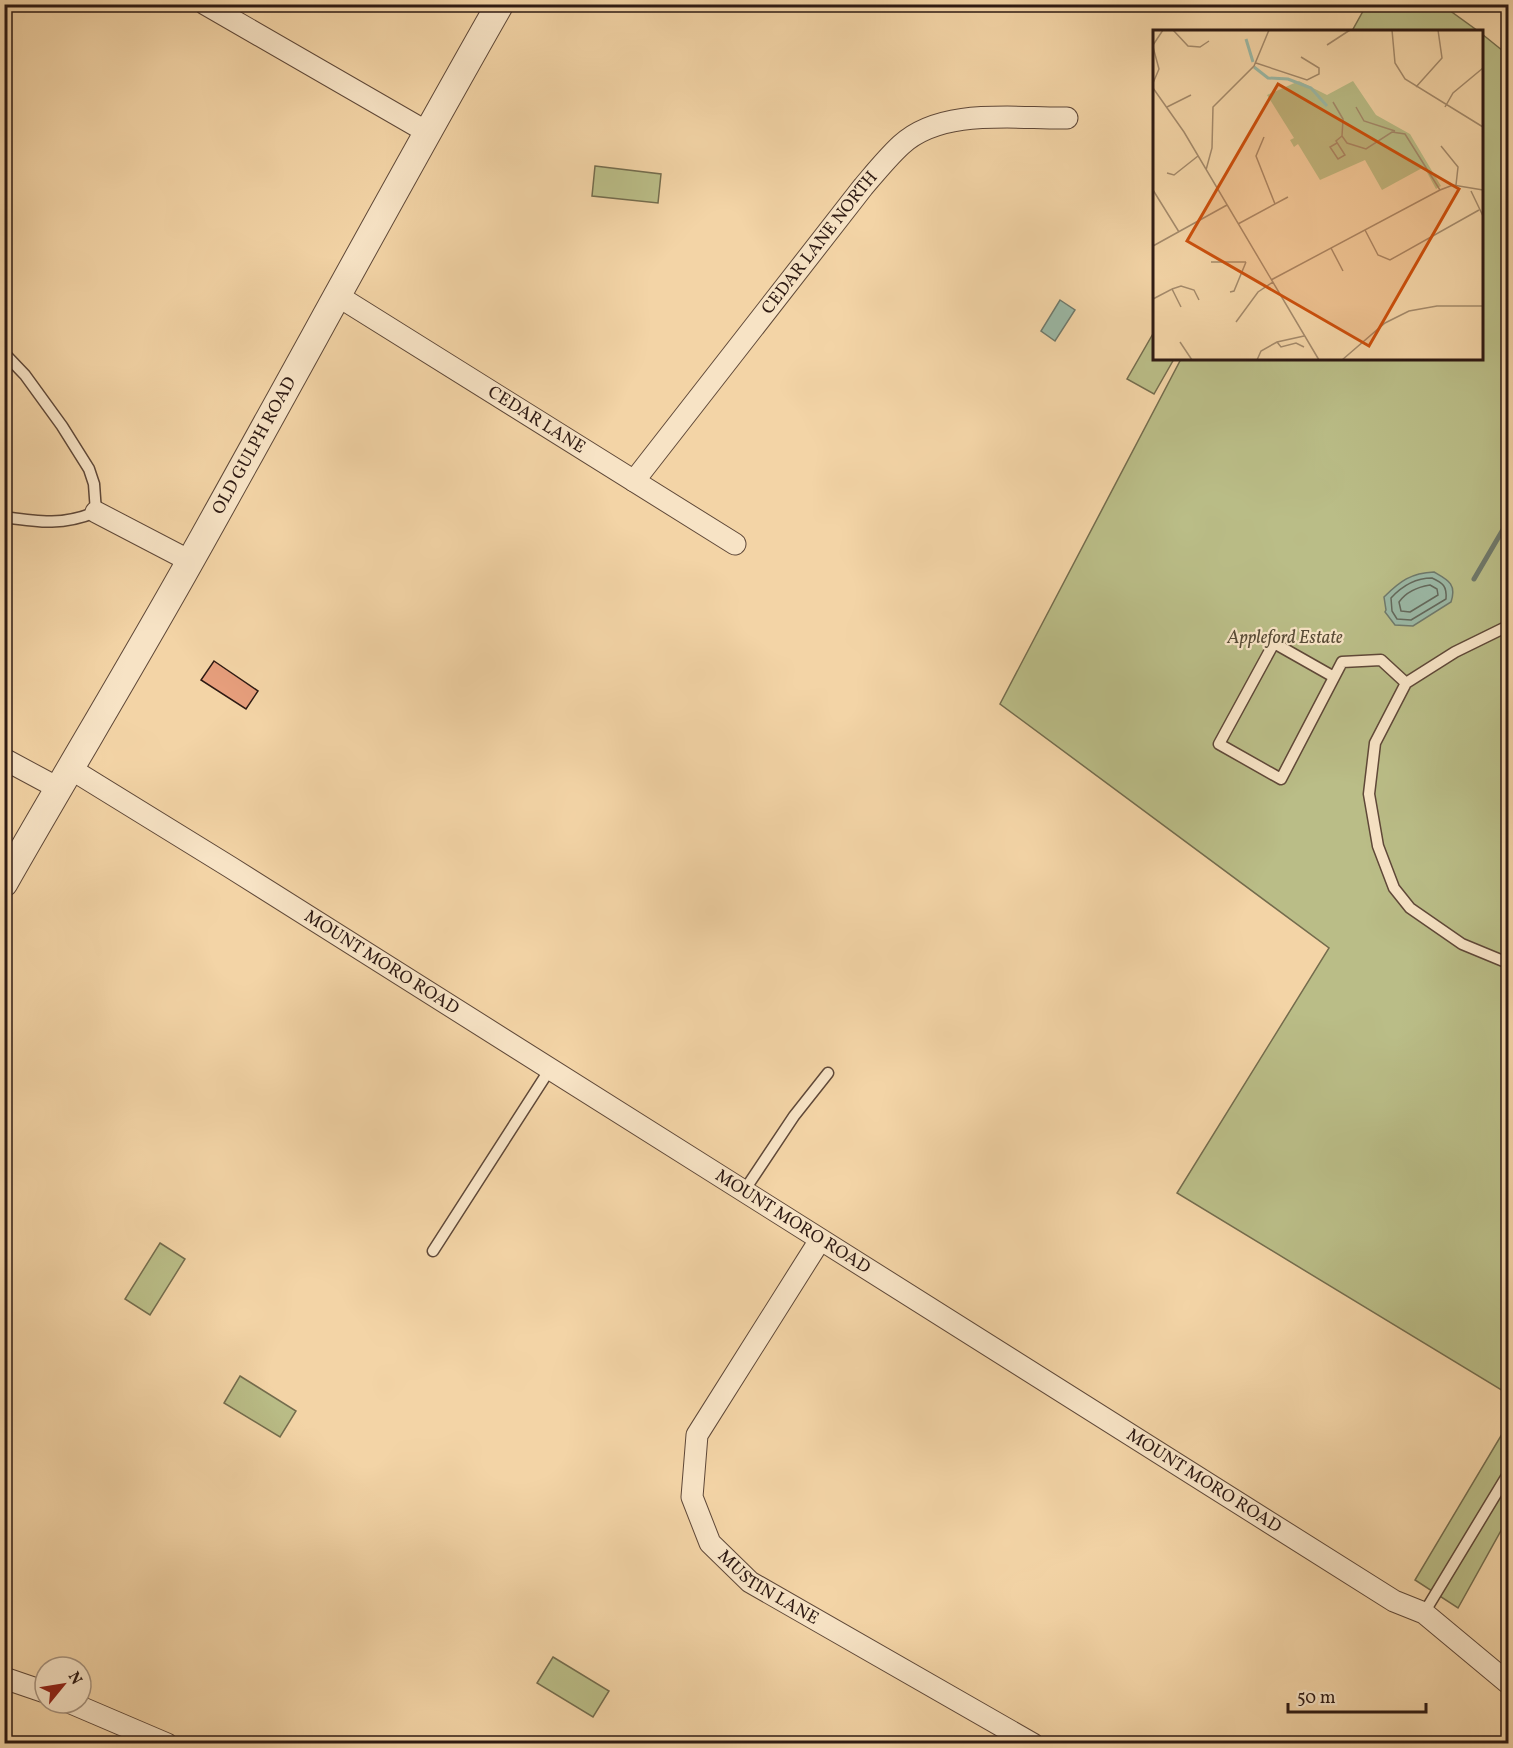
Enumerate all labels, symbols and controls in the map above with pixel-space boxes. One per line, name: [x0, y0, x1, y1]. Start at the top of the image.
inset map: [1153, 30, 1483, 360]
street label: CEDAR LANE NORTH: [756, 166, 884, 320]
street label: OLD GULPH ROAD: [206, 372, 303, 519]
street label: CEDAR LANE: [483, 380, 590, 460]
park label: Appleford Estate: [1226, 626, 1343, 651]
street label: MOUNT MORO ROAD: [299, 904, 464, 1021]
street label: MOUNT MORO ROAD: [710, 1164, 875, 1280]
street label: MOUNT MORO ROAD: [1121, 1423, 1286, 1539]
street label: MUSTIN LANE: [712, 1544, 823, 1631]
north arrow: [33, 1655, 93, 1715]
text: N: [62, 1668, 87, 1689]
scale bar: [1288, 1676, 1426, 1714]
text: 50 m: [1297, 1686, 1336, 1711]

